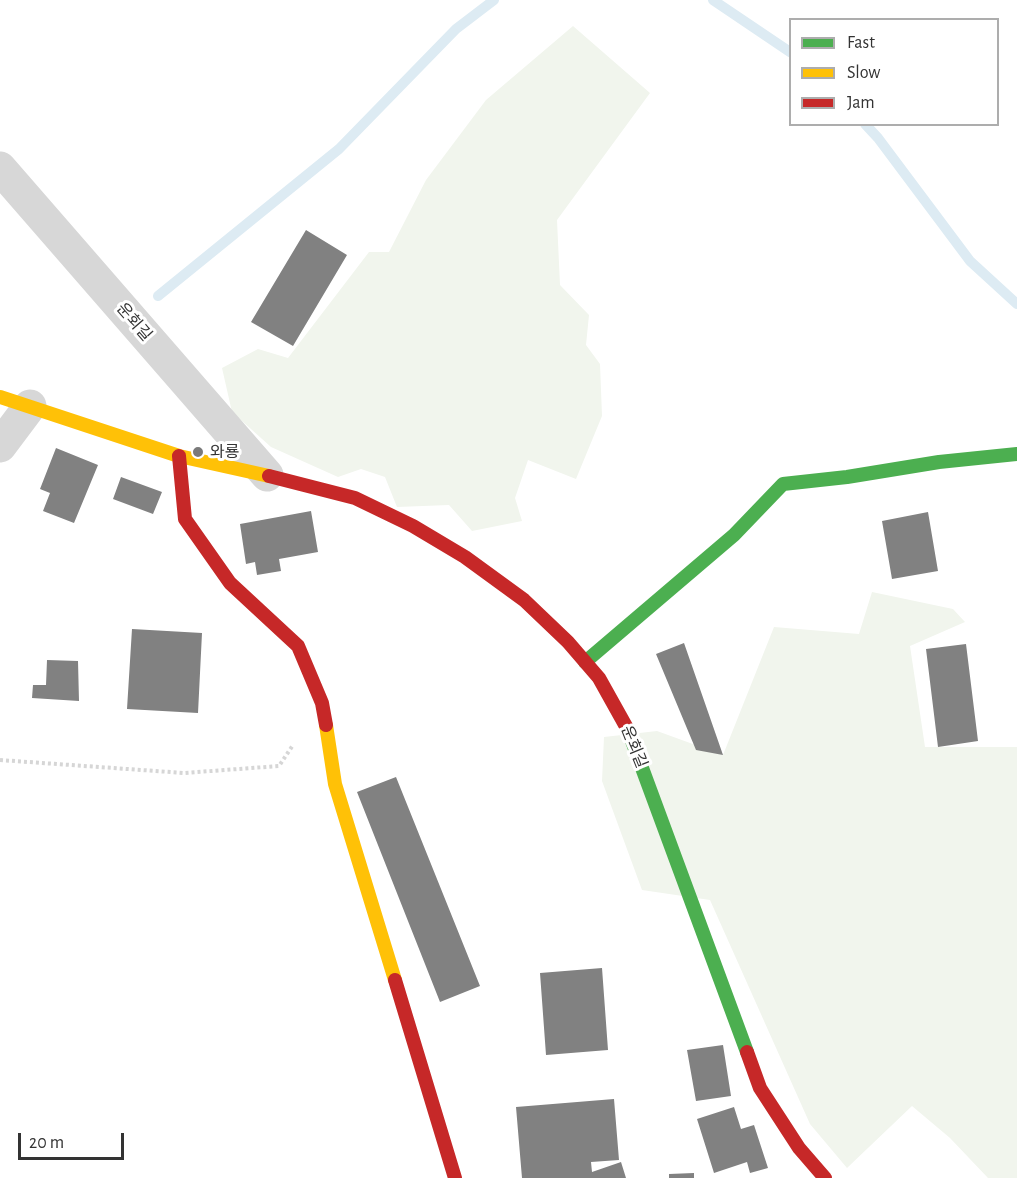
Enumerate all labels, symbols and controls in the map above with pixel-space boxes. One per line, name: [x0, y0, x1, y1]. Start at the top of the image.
legend: [789, 18, 999, 126]
text: Fast: [847, 34, 875, 52]
text: Slow: [847, 64, 880, 82]
text: Jam: [847, 94, 875, 112]
street label: 운회길: [112, 299, 156, 345]
place label: 와룡: [210, 442, 239, 462]
marker: 와룡: [191, 445, 205, 459]
street label: 운회길: [617, 723, 651, 771]
scale bar: [21, 1121, 128, 1159]
text: 20 m: [29, 1134, 64, 1152]

